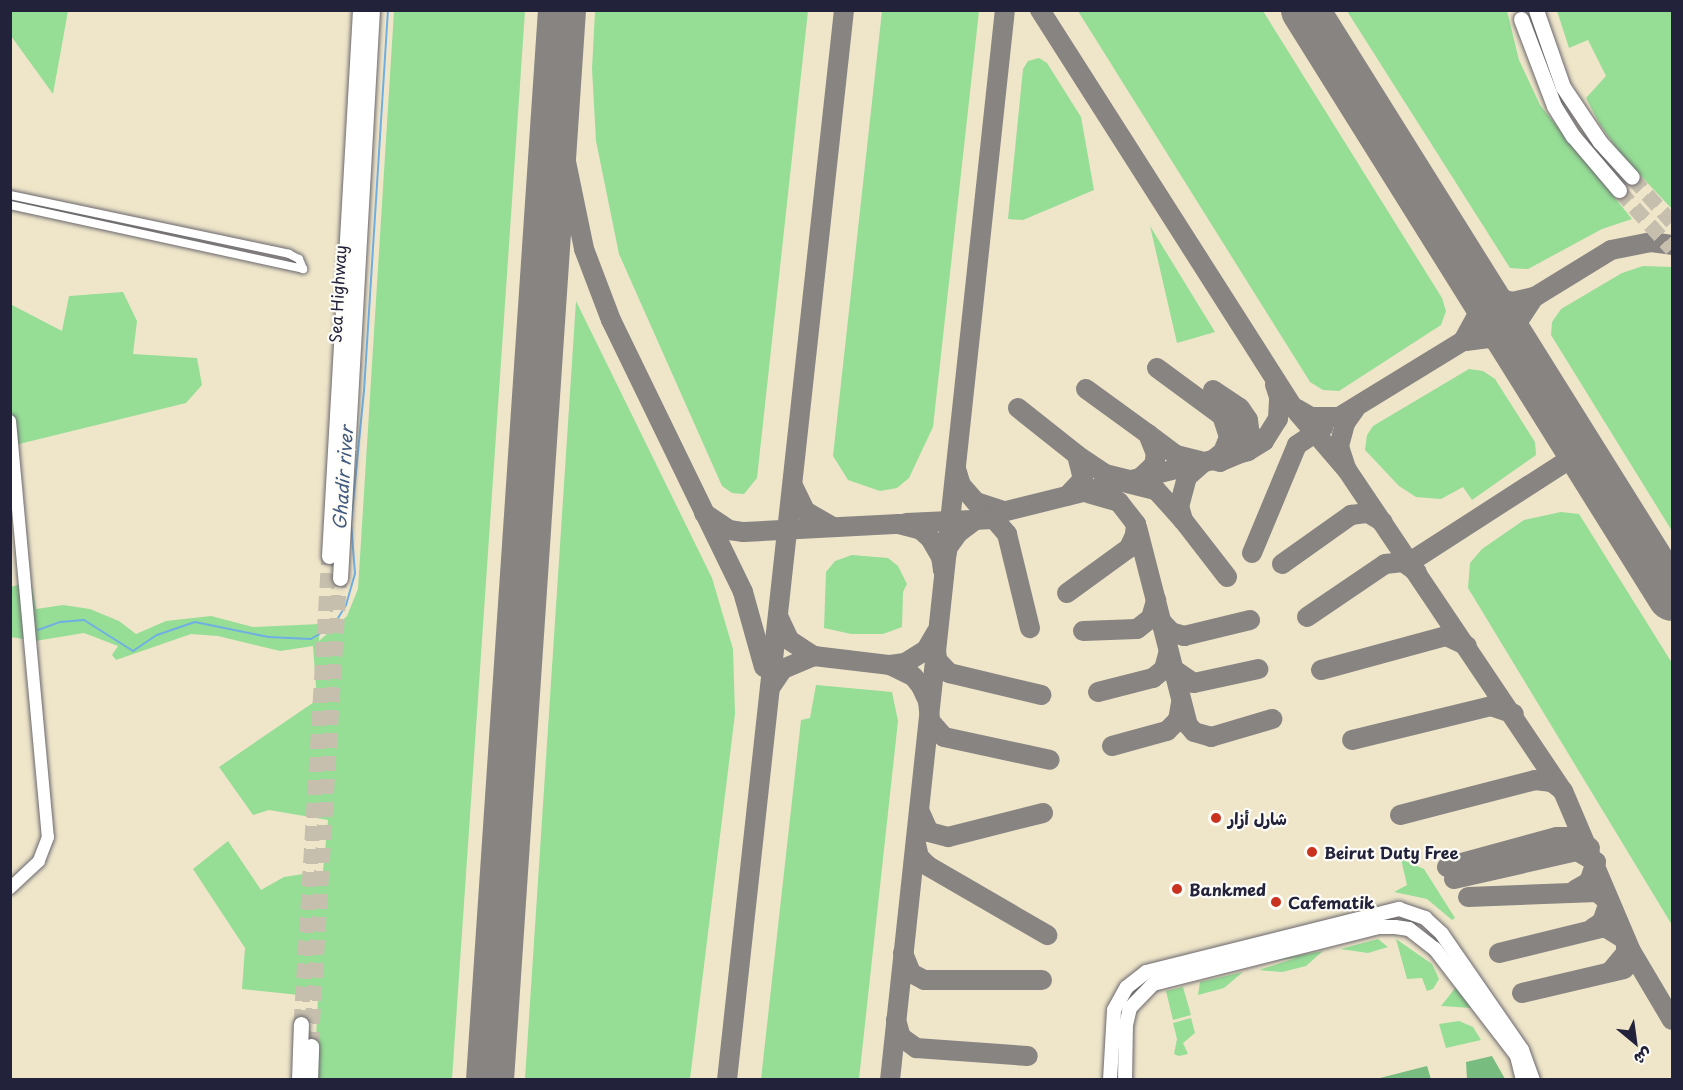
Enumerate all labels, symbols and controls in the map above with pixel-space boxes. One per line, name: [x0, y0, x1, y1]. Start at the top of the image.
street label: Sea Highway: [325, 244, 349, 344]
water label: Ghadir river: [329, 425, 357, 531]
place label: شارل أزار: [1228, 808, 1287, 828]
marker: شارل أزار: [1209, 811, 1223, 825]
place label: Beirut Duty Free: [1324, 842, 1459, 862]
marker: Beirut Duty Free: [1305, 845, 1319, 859]
place label: Bankmed: [1189, 879, 1266, 899]
marker: Bankmed: [1170, 882, 1184, 896]
place label: Cafematik: [1288, 892, 1375, 912]
marker: Cafematik: [1269, 895, 1283, 909]
north arrow: [1605, 1012, 1665, 1072]
text: ش: [1630, 1043, 1657, 1073]

